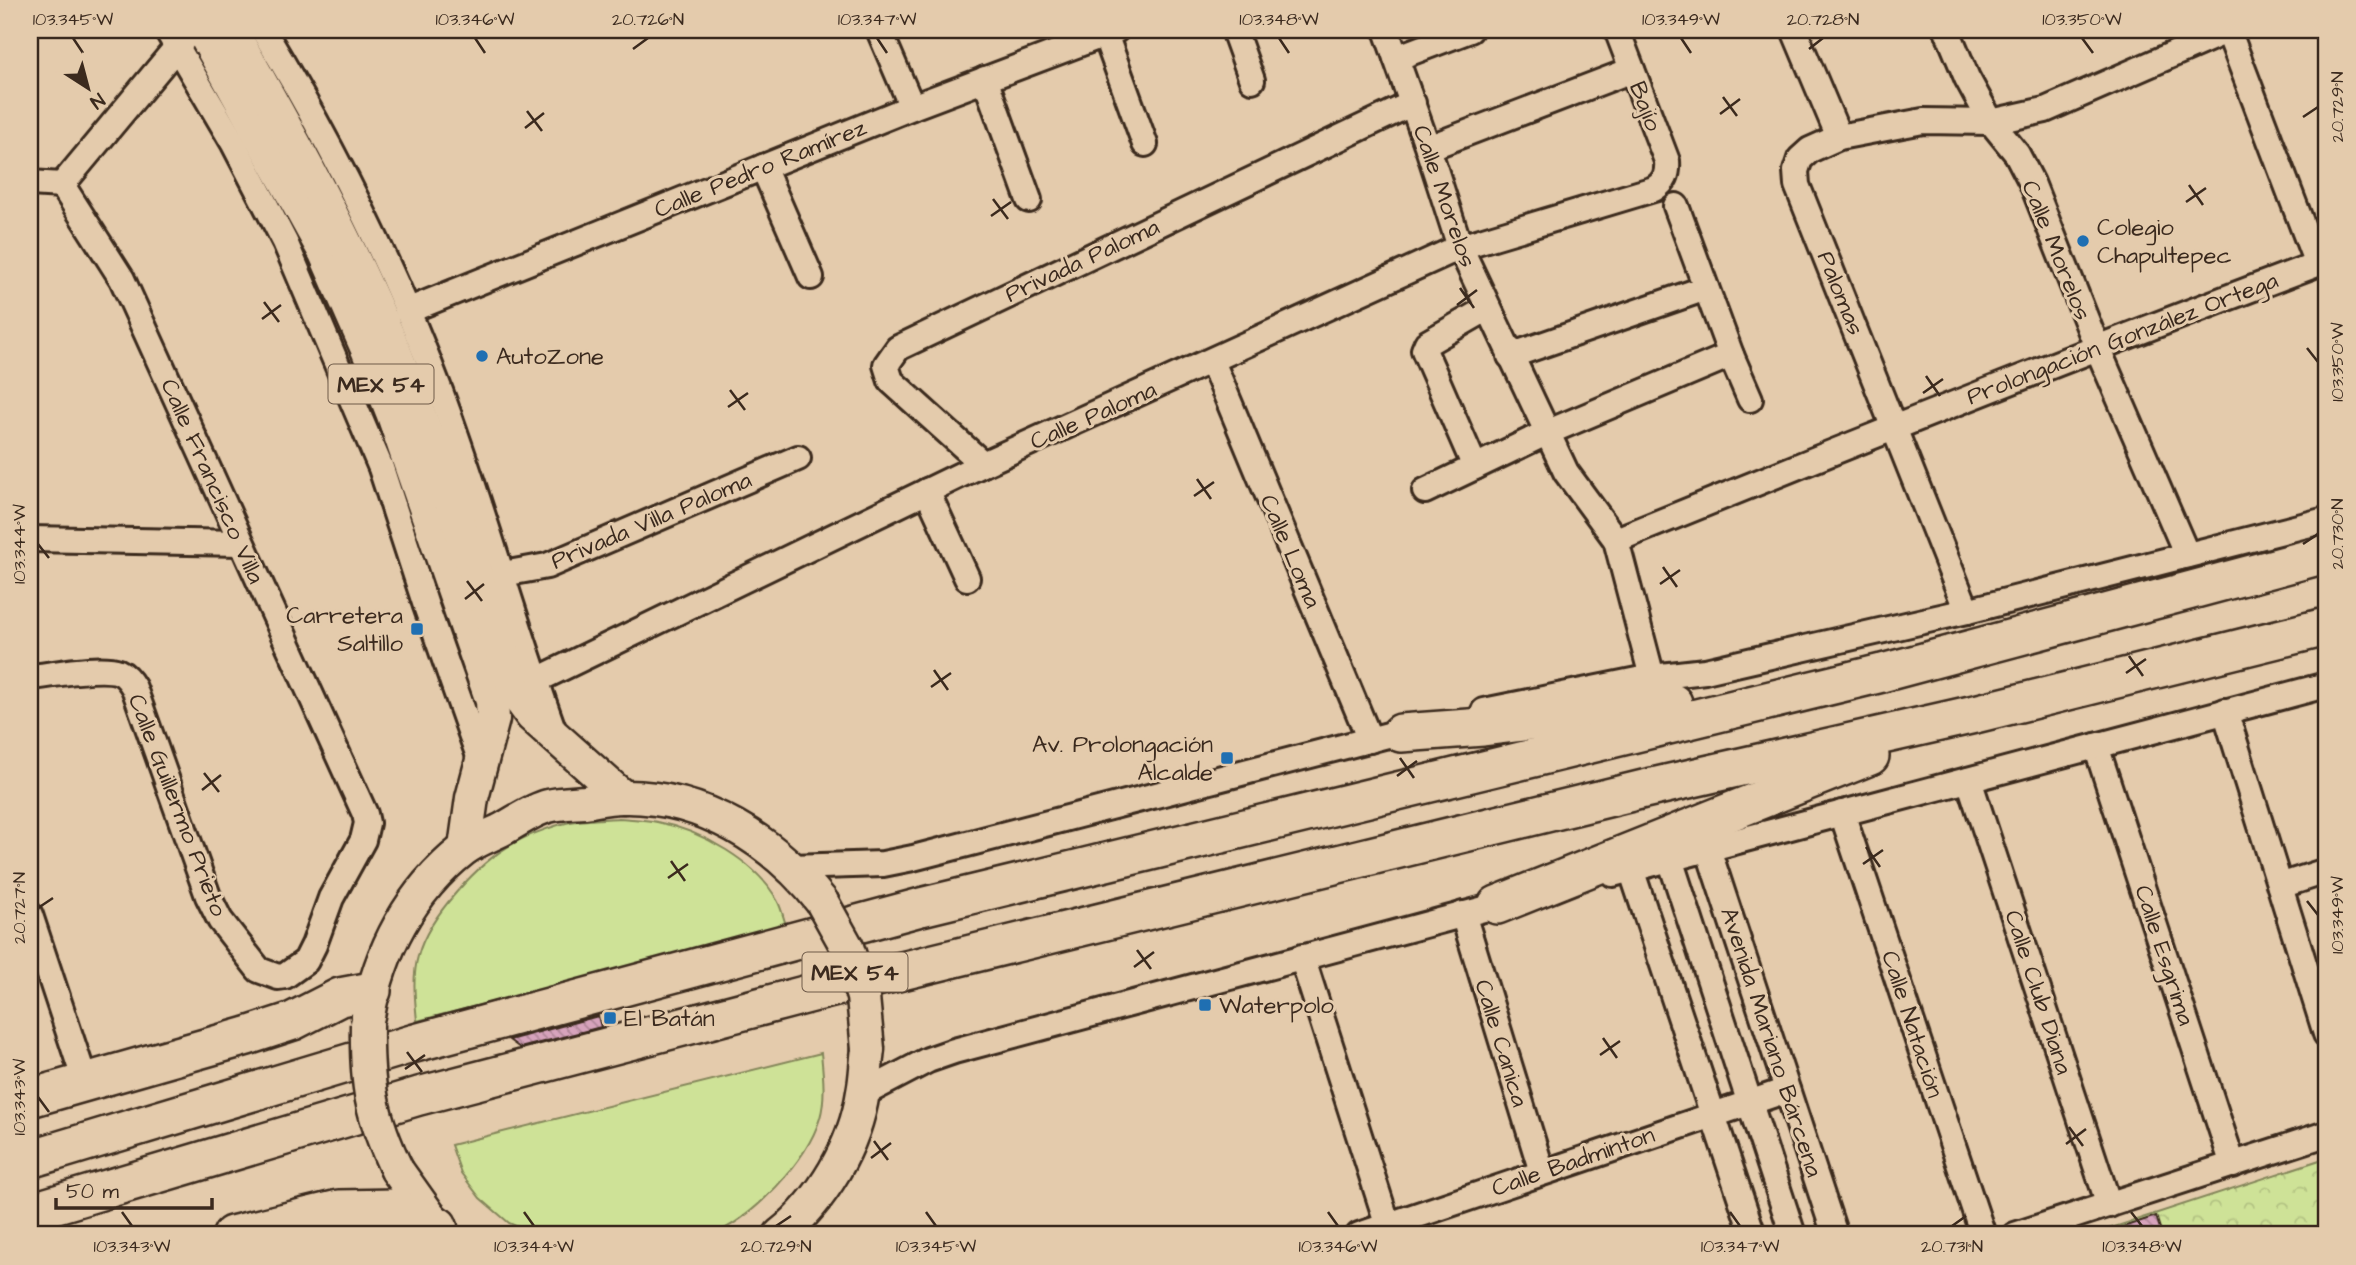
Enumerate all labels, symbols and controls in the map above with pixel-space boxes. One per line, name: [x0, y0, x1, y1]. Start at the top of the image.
text: 103.345°W: [33, 7, 113, 32]
text: 103.346°W: [436, 7, 515, 32]
text: 20.726°N: [612, 7, 684, 32]
text: 103.347°W: [838, 7, 916, 32]
text: 103.348°W: [1239, 7, 1319, 32]
text: 103.349°W: [1642, 7, 1720, 32]
text: 20.728°N: [1787, 7, 1859, 32]
text: 103.350°W: [2042, 7, 2122, 32]
north arrow: [52, 52, 122, 122]
text: 20.729°N: [2325, 71, 2350, 143]
street label: Bajío: [1620, 77, 1670, 137]
text: N: [84, 86, 110, 115]
street label: Calle Pedro Ramírez: [649, 111, 872, 227]
street label: Calle Morelos: [1404, 121, 1484, 272]
street label: Calle Morelos: [2013, 175, 2100, 325]
street label: Privada Paloma: [1000, 210, 1165, 312]
place label: Colegio Chapultepec: [2097, 211, 2232, 273]
marker: Colegio Chapultepec: [2075, 233, 2091, 249]
street label: Palomas: [1808, 246, 1872, 340]
street label: Prolongación González Ortega: [1962, 264, 2283, 415]
text: 103.350°W: [2325, 322, 2350, 402]
place label: AutoZone: [496, 340, 604, 374]
marker: AutoZone: [474, 348, 490, 364]
road number: MEX 54: [328, 364, 434, 404]
street label: Calle Paloma: [1025, 373, 1162, 459]
street label: Calle Francisco Villa: [152, 374, 273, 589]
street label: Privada Villa Paloma: [546, 463, 757, 579]
street label: Calle Loma: [1251, 489, 1329, 613]
text: 20.730°N: [2325, 498, 2350, 570]
text: 103.344°W: [7, 504, 32, 584]
place label: Carretera Saltillo: [286, 599, 403, 661]
marker: Carretera Saltillo: [409, 621, 425, 637]
street label: Calle Guillermo Prieto: [119, 689, 235, 922]
place label: Av. Prolongación Alcalde: [1032, 728, 1213, 790]
marker: Av. Prolongación Alcalde: [1219, 750, 1235, 766]
text: 20.727°N: [7, 872, 32, 944]
text: 103.349°W: [2325, 876, 2350, 954]
street label: Calle Esgrima: [2124, 881, 2203, 1030]
street label: Avenida Mariano Bárcena: [1711, 903, 1831, 1182]
street label: Calle Club Diana: [1995, 906, 2081, 1079]
street label: Calle Natación: [1872, 946, 1952, 1102]
road number: MEX 54: [802, 953, 908, 992]
street label: Calle Canica: [1466, 975, 1537, 1111]
place label: Waterpolo: [1219, 989, 1334, 1023]
marker: Waterpolo: [1197, 997, 1213, 1013]
place label: El Batán: [624, 1002, 715, 1036]
marker: El Batán: [602, 1010, 618, 1026]
text: 103.343°W: [7, 1059, 32, 1135]
street label: Calle Badminton: [1487, 1118, 1659, 1206]
scale bar: [56, 1167, 212, 1211]
text: 50 m: [66, 1177, 120, 1206]
text: 103.343°W: [94, 1234, 170, 1259]
text: 103.344°W: [494, 1234, 574, 1259]
text: 20.729°N: [740, 1234, 812, 1259]
text: 103.345°W: [896, 1234, 976, 1259]
text: 103.346°W: [1299, 1234, 1378, 1259]
text: 103.347°W: [1701, 1234, 1779, 1259]
text: 20.731°N: [1921, 1234, 1983, 1259]
text: 103.348°W: [2102, 1234, 2182, 1259]

